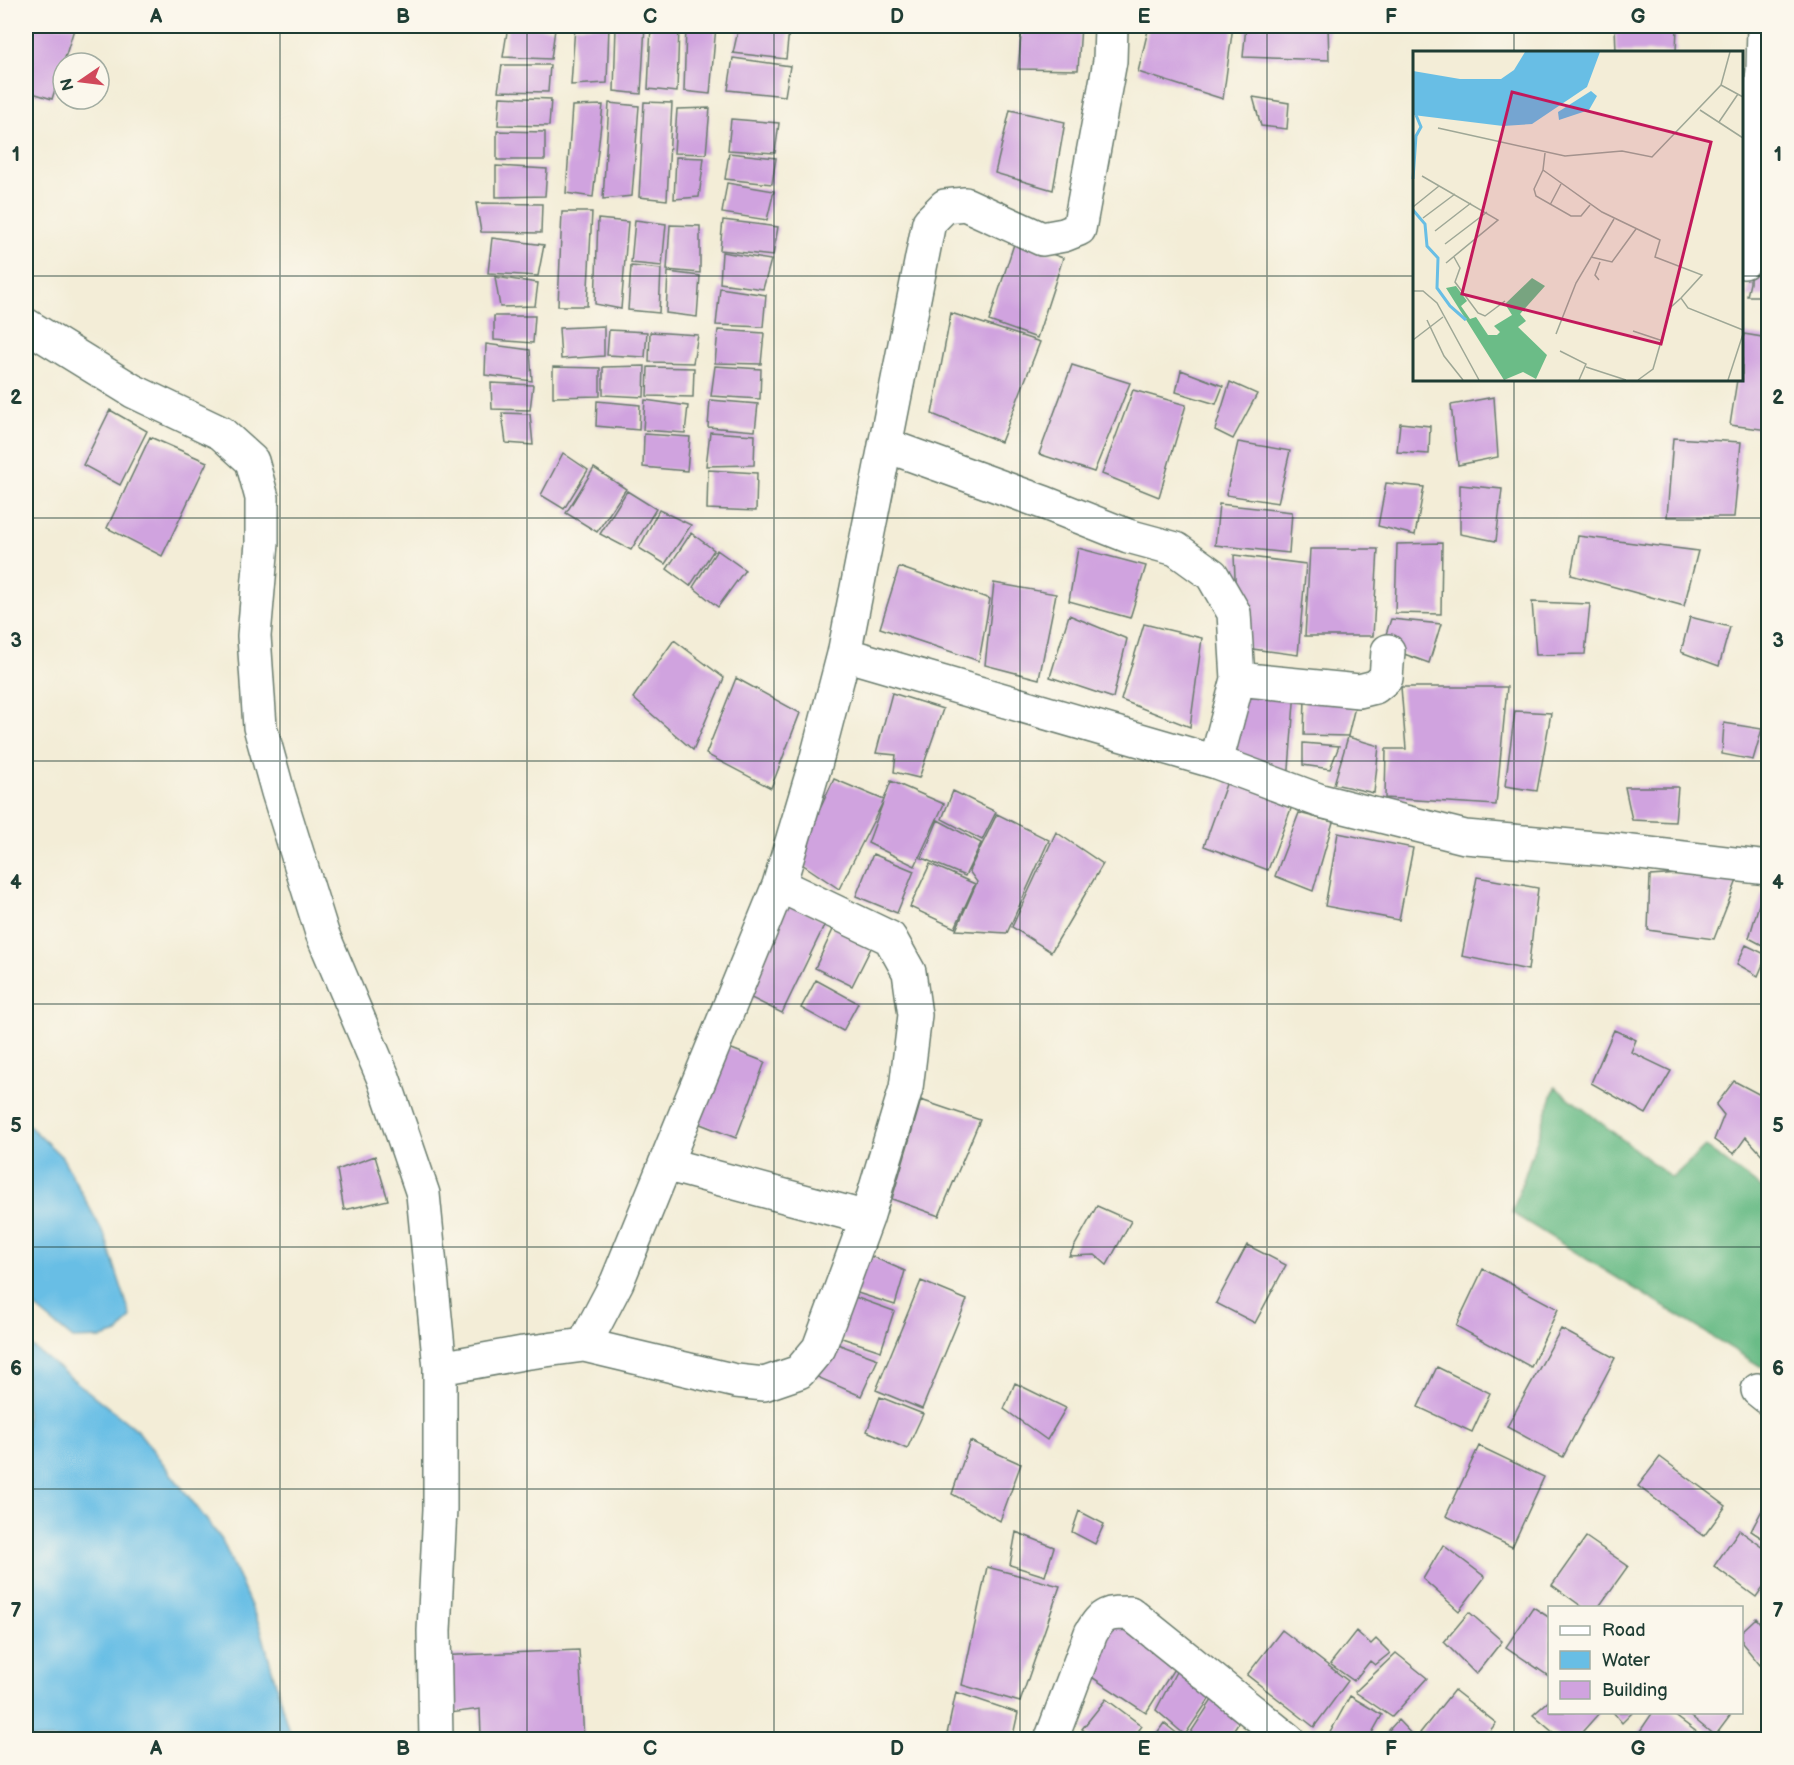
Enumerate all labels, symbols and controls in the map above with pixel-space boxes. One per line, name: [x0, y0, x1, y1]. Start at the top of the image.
text: A: [149, 5, 163, 29]
text: B: [396, 5, 410, 29]
text: C: [643, 5, 657, 29]
text: D: [890, 5, 904, 29]
text: E: [1138, 5, 1151, 29]
text: F: [1385, 5, 1397, 29]
text: G: [1631, 5, 1646, 29]
north arrow: [51, 51, 111, 111]
inset map: [1413, 51, 1743, 381]
text: N: [57, 76, 79, 92]
text: 1: [12, 143, 20, 167]
text: 1: [1774, 143, 1782, 167]
text: 2: [10, 386, 22, 410]
text: 2: [1772, 386, 1784, 410]
text: 3: [10, 629, 22, 653]
text: 3: [1772, 629, 1784, 653]
text: 4: [10, 871, 22, 895]
text: 4: [1772, 871, 1784, 895]
text: 5: [10, 1114, 22, 1138]
text: 5: [1772, 1114, 1784, 1138]
text: 6: [10, 1357, 22, 1381]
text: 6: [1772, 1357, 1784, 1381]
text: 7: [10, 1599, 22, 1623]
text: 7: [1772, 1599, 1784, 1623]
legend: [1548, 1606, 1743, 1714]
text: Road: [1602, 1620, 1646, 1641]
text: Water: [1602, 1650, 1650, 1671]
text: Building: [1602, 1680, 1668, 1701]
text: A: [149, 1737, 163, 1761]
text: B: [396, 1737, 410, 1761]
text: C: [643, 1737, 657, 1761]
text: D: [890, 1737, 904, 1761]
text: E: [1138, 1737, 1151, 1761]
text: F: [1385, 1737, 1397, 1761]
text: G: [1631, 1737, 1646, 1761]

